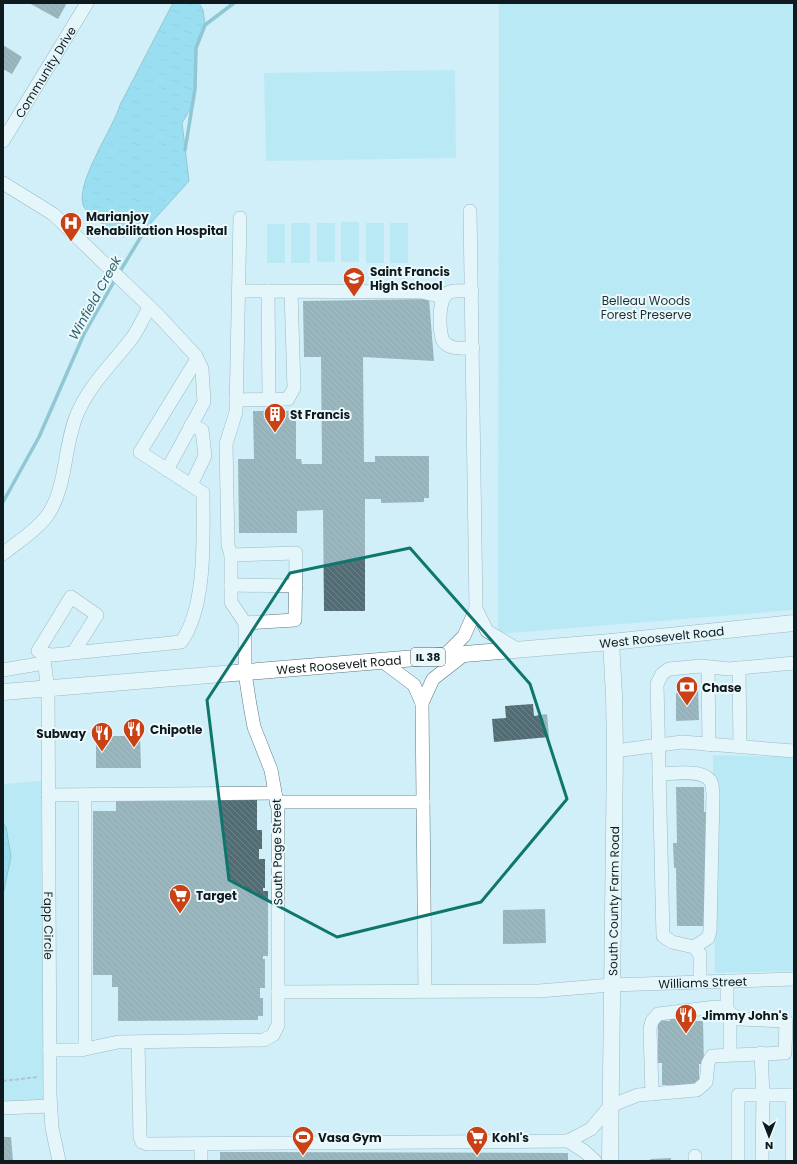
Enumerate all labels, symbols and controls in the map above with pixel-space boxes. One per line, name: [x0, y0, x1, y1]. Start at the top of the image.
street label: Community Drive: [11, 23, 80, 121]
place label: Marianjoy Rehabilitation Hospital: [86, 208, 227, 239]
hospital icon: Marianjoy Rehabilitation Hospital: [58, 210, 84, 243]
water label: Winfield Creek: [64, 251, 127, 343]
place label: Saint Francis High School: [370, 263, 450, 294]
school or university icon: Saint Francis High School: [341, 265, 367, 298]
park label: Belleau Woods Forest Preserve: [601, 292, 691, 323]
building icon: St Francis: [262, 401, 288, 434]
place label: St Francis: [290, 406, 351, 423]
street label: West Roosevelt Road: [599, 622, 725, 651]
road number: IL 38: [411, 648, 445, 666]
street label: West Roosevelt Road: [276, 651, 402, 678]
bank icon: Chase: [674, 674, 700, 707]
place label: Chase: [702, 679, 742, 696]
restaurant icon: Chipotle: [121, 716, 147, 749]
restaurant icon: Subway: [89, 720, 115, 753]
place label: Chipotle: [150, 721, 203, 738]
place label: Subway: [36, 725, 86, 742]
street label: South Page Street: [268, 799, 286, 905]
street label: South County Farm Road: [604, 826, 623, 976]
supermarket icon: Target: [167, 882, 193, 915]
place label: Target: [196, 887, 237, 904]
street label: Fapp Circle: [40, 892, 58, 960]
street label: Williams Street: [658, 972, 747, 992]
restaurant icon: Jimmy John's: [673, 1002, 699, 1035]
place label: Jimmy John's: [702, 1007, 788, 1024]
north arrow: [749, 1116, 789, 1156]
sports icon: Vasa Gym: [290, 1124, 316, 1157]
supermarket icon: Kohl's: [464, 1124, 490, 1157]
place label: Vasa Gym: [318, 1129, 382, 1146]
place label: Kohl's: [492, 1129, 529, 1146]
text: N: [765, 1138, 773, 1154]

